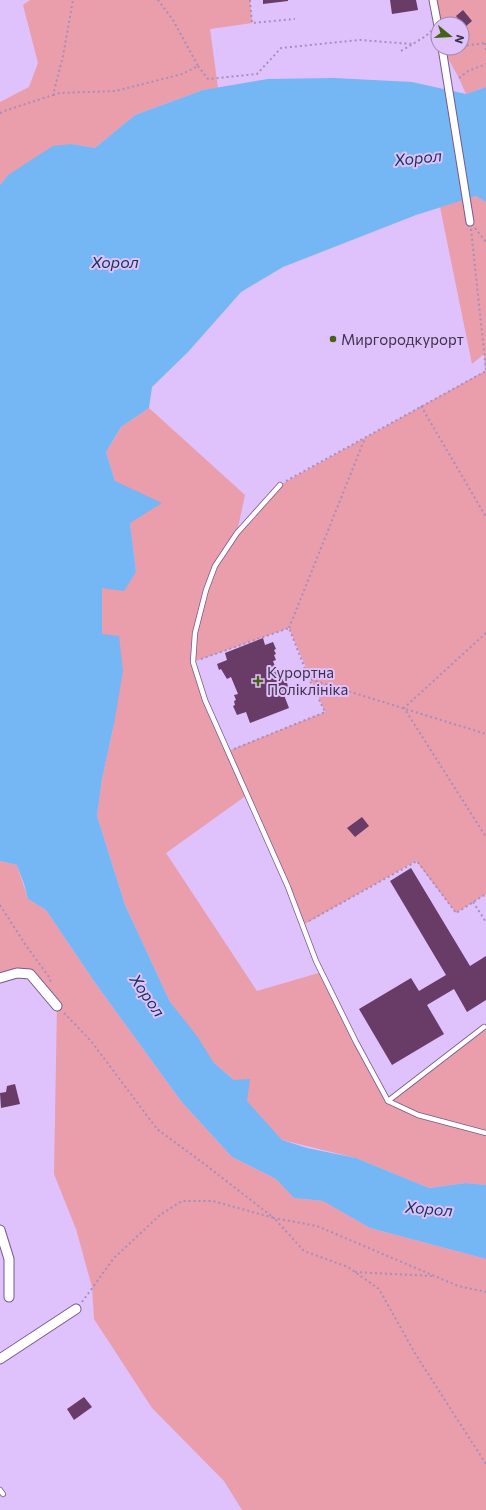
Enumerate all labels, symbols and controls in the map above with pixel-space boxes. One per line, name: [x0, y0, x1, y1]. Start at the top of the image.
north arrow: [430, 16, 470, 56]
text: N: [453, 33, 467, 45]
water label: Хорол: [392, 145, 443, 169]
water label: Хорол: [90, 252, 139, 271]
place label: Миргородкурорт: [341, 330, 464, 348]
marker: Миргородкурорт: [328, 334, 338, 344]
place label: Курортна Поліклініка: [267, 663, 348, 698]
marker: Курортна Поліклініка: [252, 675, 264, 687]
water label: Хорол: [126, 969, 169, 1020]
water label: Хорол: [403, 1196, 454, 1220]

